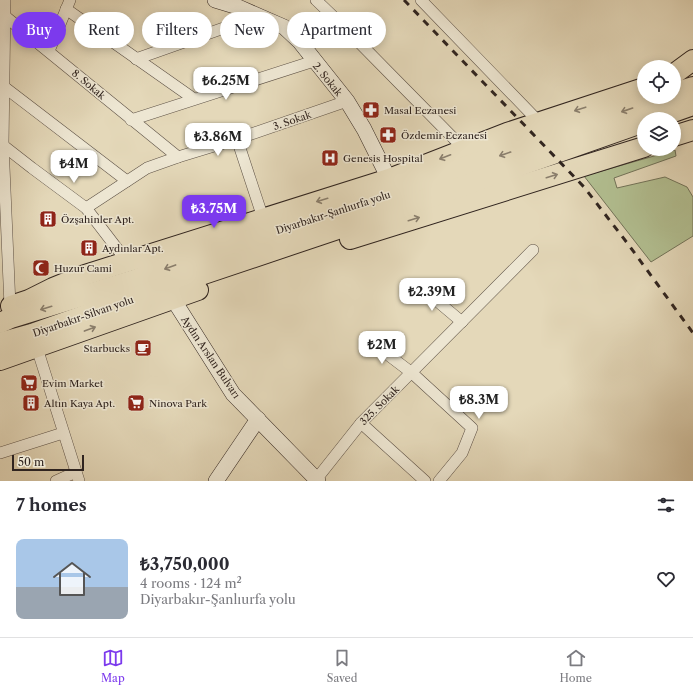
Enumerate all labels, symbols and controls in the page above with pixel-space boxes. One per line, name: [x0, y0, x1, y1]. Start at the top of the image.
chip: Buy: [12, 12, 66, 48]
chip: Rent: [74, 12, 134, 48]
chip: Filters: [142, 12, 212, 48]
chip: New: [220, 12, 279, 48]
chip: Apartment: [287, 12, 386, 48]
street label: 2. Sokak: [310, 60, 346, 100]
map controls: [637, 60, 681, 156]
button: locate: [637, 60, 681, 104]
street label: 8. Sokak: [69, 67, 109, 103]
pin: ₺6.25M: [193, 67, 259, 101]
text: ₺6.25M: [202, 72, 250, 88]
pharmacy icon: Masal Eczanesi: [361, 100, 381, 120]
place label: Masal Eczanesi: [384, 104, 456, 117]
one-way arrow: [574, 106, 587, 113]
street label: 3. Sokak: [271, 107, 314, 133]
one-way arrow: [621, 107, 634, 114]
button: layers: [637, 112, 681, 156]
pin: ₺3.86M: [185, 123, 251, 157]
pharmacy icon: Özdemir Eczanesi: [378, 125, 398, 145]
text: ₺3.86M: [194, 128, 242, 144]
place label: Özdemir Eczanesi: [401, 129, 487, 142]
hospital icon: Genesis Hospital: [320, 148, 340, 168]
pin: ₺4M: [55, 150, 93, 184]
one-way arrow: [499, 150, 511, 158]
place label: Genesis Hospital: [343, 152, 423, 165]
one-way arrow: [439, 154, 451, 162]
text: ₺4M: [60, 155, 88, 171]
one-way arrow: [545, 172, 558, 179]
street label: Diyarbakır-Şanlıurfa yolu: [274, 188, 392, 237]
pin: ₺3.75M: [181, 195, 247, 229]
one-way arrow: [316, 197, 329, 204]
text: ₺3.75M: [191, 200, 237, 216]
building icon: Özşahinler Apt.: [38, 209, 58, 229]
place label: Özşahinler Apt.: [61, 213, 135, 226]
one-way arrow: [408, 215, 421, 222]
building icon: Aydınlar Apt.: [79, 238, 99, 258]
place label: Aydınlar Apt.: [101, 242, 164, 255]
mosque icon: Huzur Cami: [31, 258, 51, 278]
place label: Huzur Cami: [54, 262, 112, 275]
one-way arrow: [164, 264, 176, 272]
pin: ₺2.39M: [399, 278, 465, 312]
text: ₺2.39M: [408, 283, 456, 299]
street label: Diyarbakır-Silvan yolu: [31, 293, 135, 340]
one-way arrow: [40, 305, 53, 312]
street label: Aydın Arslan Bulvarı: [178, 313, 243, 401]
one-way arrow: [83, 324, 95, 332]
pin: ₺2M: [363, 331, 401, 365]
text: ₺2M: [368, 336, 396, 352]
cafe icon: Starbucks: [133, 338, 153, 358]
place label: Starbucks: [83, 342, 130, 355]
supermarket icon: Evim Market: [19, 373, 39, 393]
place label: Evim Market: [42, 377, 104, 390]
street label: 325. Sokak: [357, 382, 403, 428]
pin: ₺8.3M: [451, 386, 507, 420]
text: ₺8.3M: [459, 391, 499, 407]
building icon: Altın Kaya Apt.: [21, 393, 41, 413]
supermarket icon: Ninova Park: [126, 393, 146, 413]
place label: Altın Kaya Apt.: [43, 397, 116, 410]
place label: Ninova Park: [149, 397, 208, 410]
scale bar: [12, 453, 84, 472]
text: 50 m: [18, 455, 44, 469]
icon: filters: [655, 494, 677, 516]
text: 7 homes: [16, 495, 87, 515]
text: ₺3,750,000: [140, 554, 229, 574]
icon: home: [48, 555, 96, 603]
icon: heart: [655, 568, 677, 590]
text: 4 rooms · 124 m²: [140, 575, 242, 591]
text: Diyarbakır-Şanlıurfa yolu: [140, 591, 296, 607]
tab: Map: [101, 647, 125, 685]
tab: Saved: [327, 647, 357, 685]
tab: Home: [560, 647, 592, 685]

